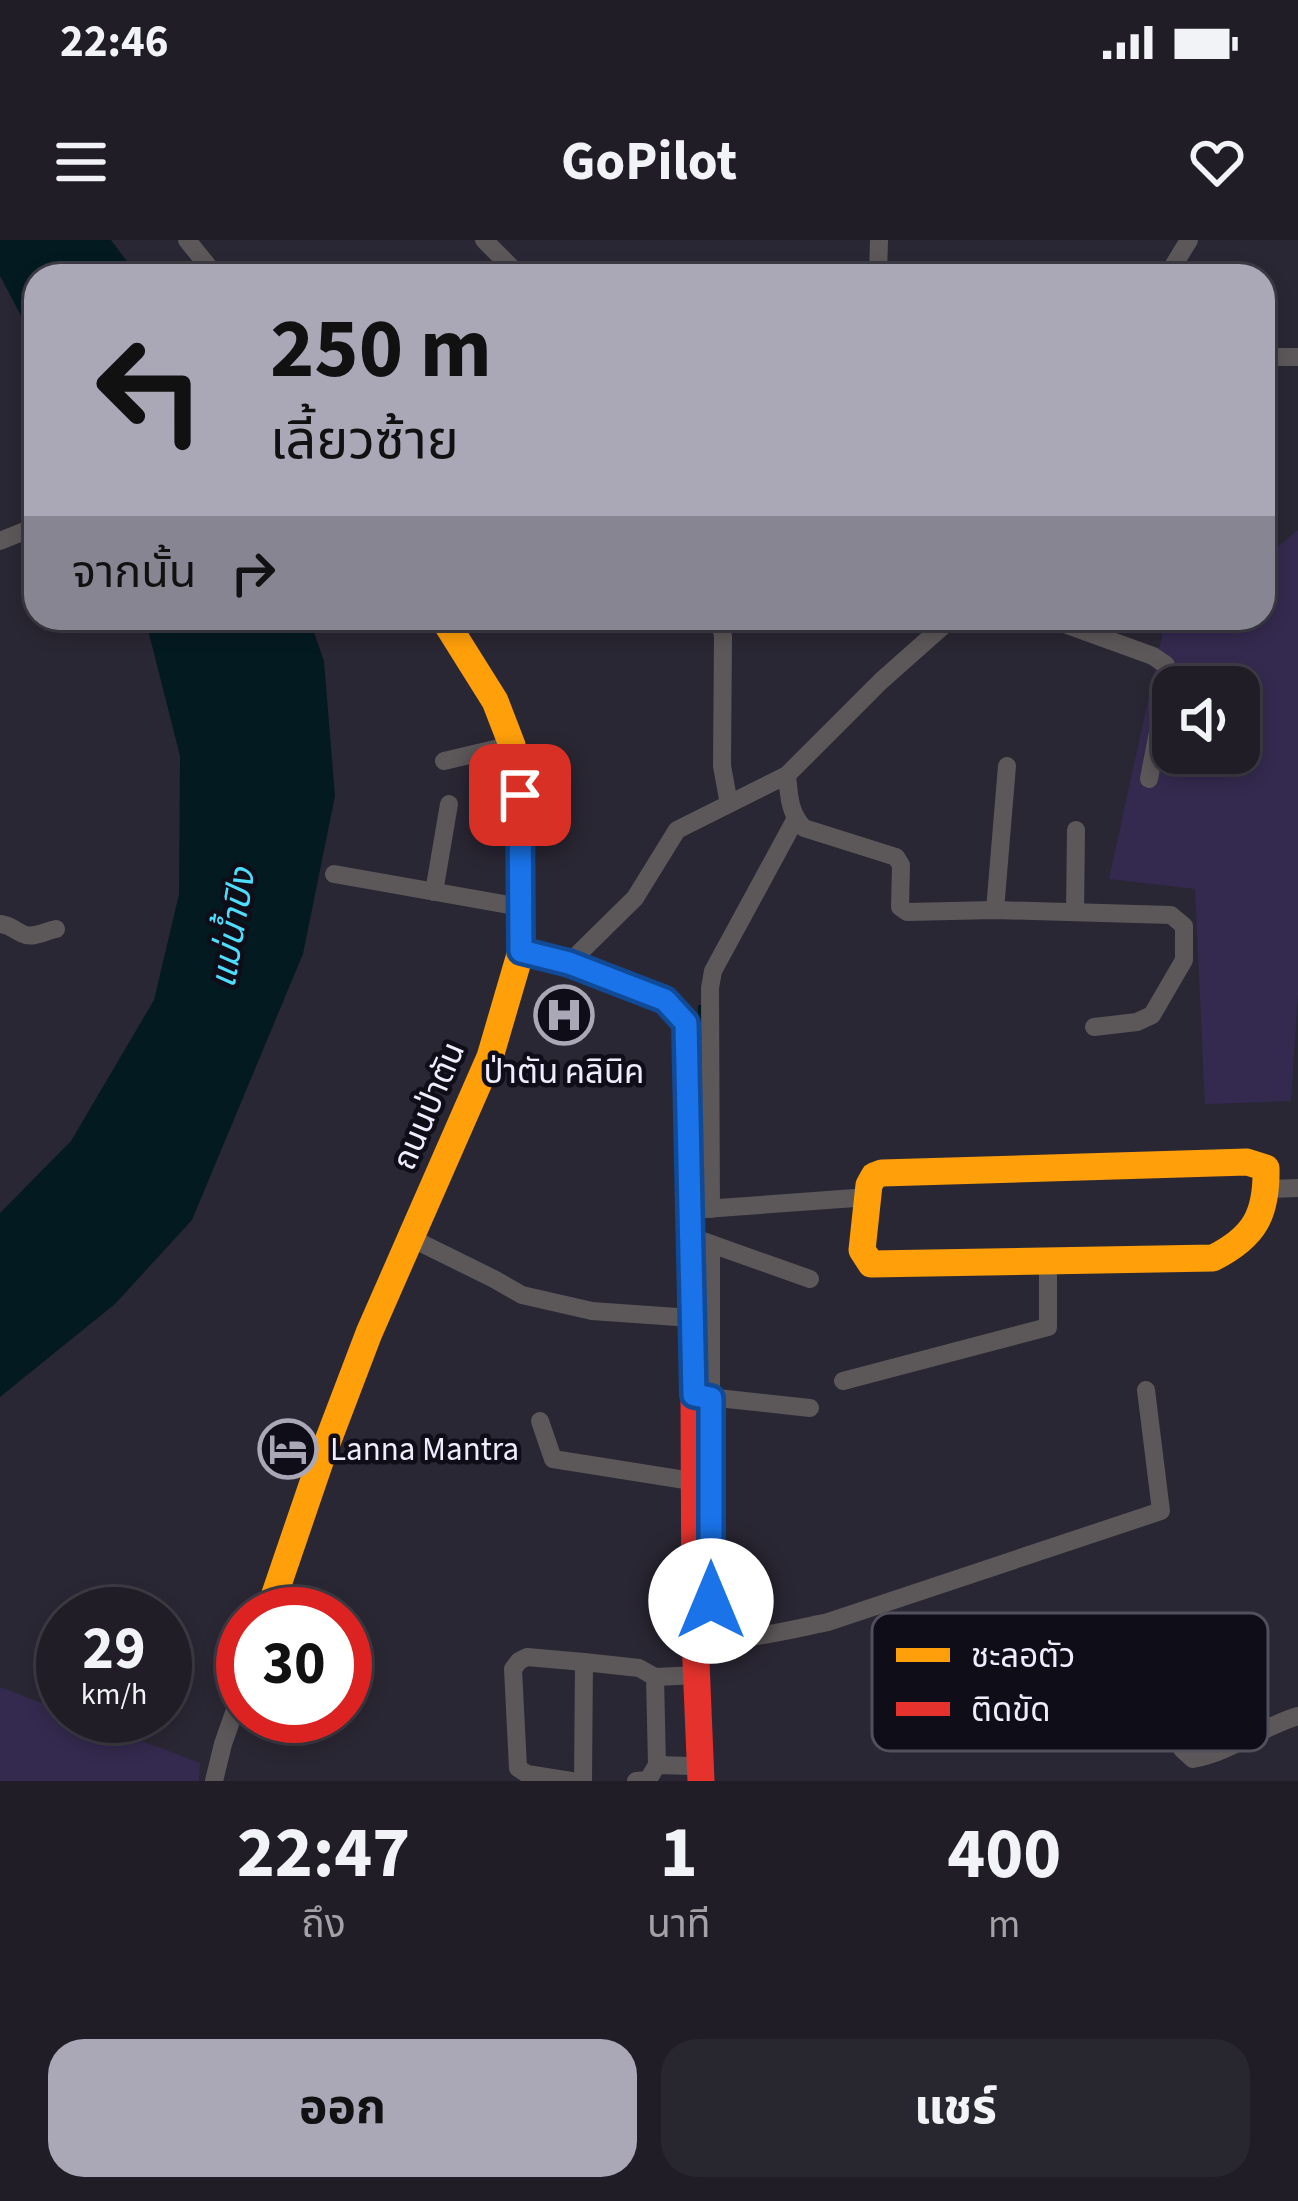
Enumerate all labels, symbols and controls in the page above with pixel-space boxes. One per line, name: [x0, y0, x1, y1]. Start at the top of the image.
text: 22:46: [60, 10, 169, 74]
text: GoPilot: [561, 124, 737, 201]
icon: menu: [48, 129, 114, 195]
icon: heart: [1184, 129, 1250, 195]
text: 250 m: [270, 290, 492, 410]
icon: left: [72, 312, 228, 468]
text: เลี้ยวซ้าย: [270, 403, 459, 480]
icon: right: [220, 540, 286, 606]
text: จากนั้น: [72, 541, 196, 605]
map controls: [1152, 666, 1260, 774]
button: sound: [1152, 666, 1260, 774]
pin: [469, 744, 571, 846]
icon: arrive: [487, 762, 553, 828]
water label: แม่น้ำปิง: [197, 863, 269, 992]
hospital icon: ป่าตัน คลินิค: [533, 984, 595, 1046]
street label: ถนนป่าตัน: [381, 1035, 477, 1177]
place label: ป่าตัน คลินิค: [484, 1049, 644, 1096]
hotel icon: Lanna Mantra: [257, 1418, 319, 1480]
place label: Lanna Mantra: [330, 1426, 519, 1473]
position arrow: [648, 1538, 774, 1664]
speed limit sign: 30: [216, 1587, 372, 1743]
text: 29: [82, 1607, 146, 1692]
legend: [872, 1613, 1268, 1751]
text: ชะลอตัว: [971, 1633, 1075, 1680]
text: km/h: [81, 1673, 147, 1716]
text: ติดขัด: [971, 1687, 1051, 1734]
text: 22:47: [237, 1802, 410, 1905]
text: 1: [660, 1802, 698, 1905]
text: 400: [947, 1803, 1061, 1906]
text: ถึง: [301, 1897, 346, 1953]
text: นาที: [647, 1897, 711, 1953]
text: m: [988, 1897, 1020, 1953]
button: ออก: [48, 2039, 637, 2177]
button: แชร์: [661, 2039, 1250, 2177]

